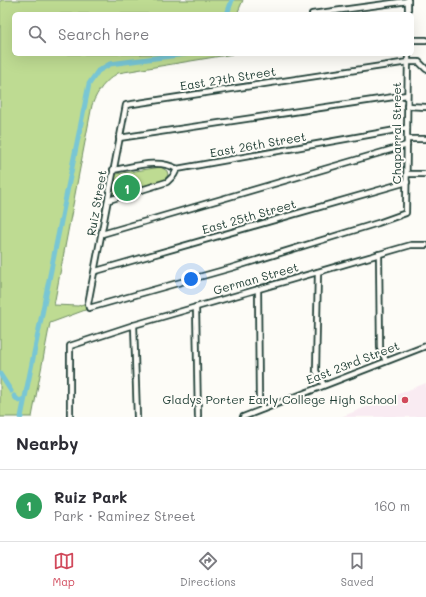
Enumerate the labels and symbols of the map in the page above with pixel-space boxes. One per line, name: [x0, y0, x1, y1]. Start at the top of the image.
street label: East 27th Street: [179, 63, 277, 93]
street label: Chaparral Street: [388, 82, 404, 184]
street label: East 26th Street: [209, 128, 307, 160]
street label: Ruiz Street: [82, 169, 110, 237]
pin: 1: [114, 173, 140, 203]
street label: East 25th Street: [200, 195, 298, 237]
street label: German Street: [211, 258, 300, 298]
your location: [181, 269, 201, 289]
street label: East 23rd Street: [304, 337, 402, 387]
place label: Gladys Porter Early College High School: [163, 391, 397, 407]
marker: Gladys Porter Early College High School: [400, 395, 410, 405]

